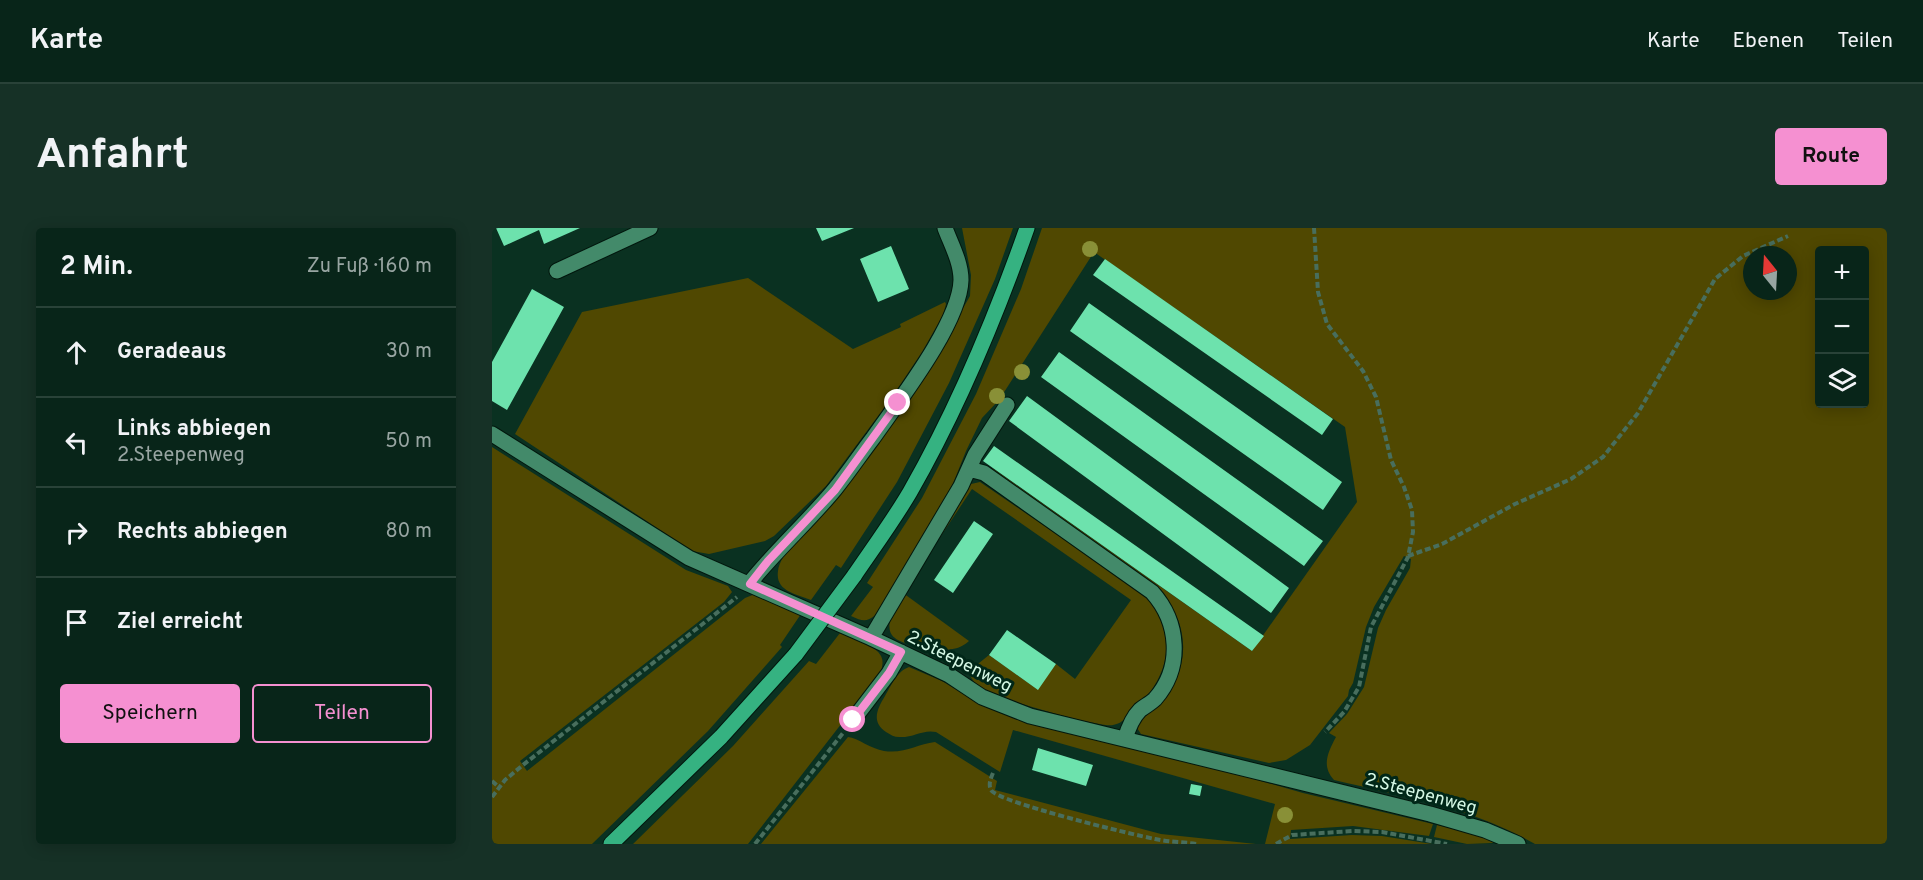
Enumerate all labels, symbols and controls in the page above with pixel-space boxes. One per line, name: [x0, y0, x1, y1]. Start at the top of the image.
text: Karte: [30, 23, 103, 59]
text: Karte: [1647, 28, 1699, 55]
text: Ebenen: [1732, 28, 1804, 55]
text: Teilen: [1837, 28, 1893, 55]
button: Route: [1775, 128, 1887, 185]
text: Anfahrt: [36, 130, 189, 183]
north arrow: [1743, 246, 1797, 300]
map controls: [1815, 246, 1869, 408]
button: +: [1815, 246, 1869, 300]
text: 2 Min.: [60, 251, 133, 284]
text: Zu Fuß · 160 m: [307, 254, 432, 280]
button: −: [1815, 300, 1869, 354]
icon: ahead: [60, 336, 93, 369]
text: Geradeaus: [117, 339, 227, 366]
text: 30 m: [386, 339, 432, 365]
button: layers: [1815, 354, 1869, 408]
route end: [884, 389, 910, 415]
text: Links abbiegen: [117, 416, 271, 443]
icon: left: [60, 426, 93, 459]
text: 50 m: [385, 429, 432, 455]
text: 2.Steepenweg: [117, 443, 245, 469]
icon: right: [60, 516, 93, 549]
text: Rechts abbiegen: [117, 519, 288, 546]
text: 80 m: [386, 519, 432, 545]
icon: arrive: [60, 606, 93, 639]
text: Ziel erreicht: [117, 609, 243, 636]
street label: 2.Steepenweg: [903, 626, 1016, 699]
button: Speichern: [60, 684, 240, 743]
button: Teilen: [252, 684, 432, 743]
route start: [839, 706, 865, 732]
street label: 2.Steepenweg: [1362, 768, 1479, 820]

